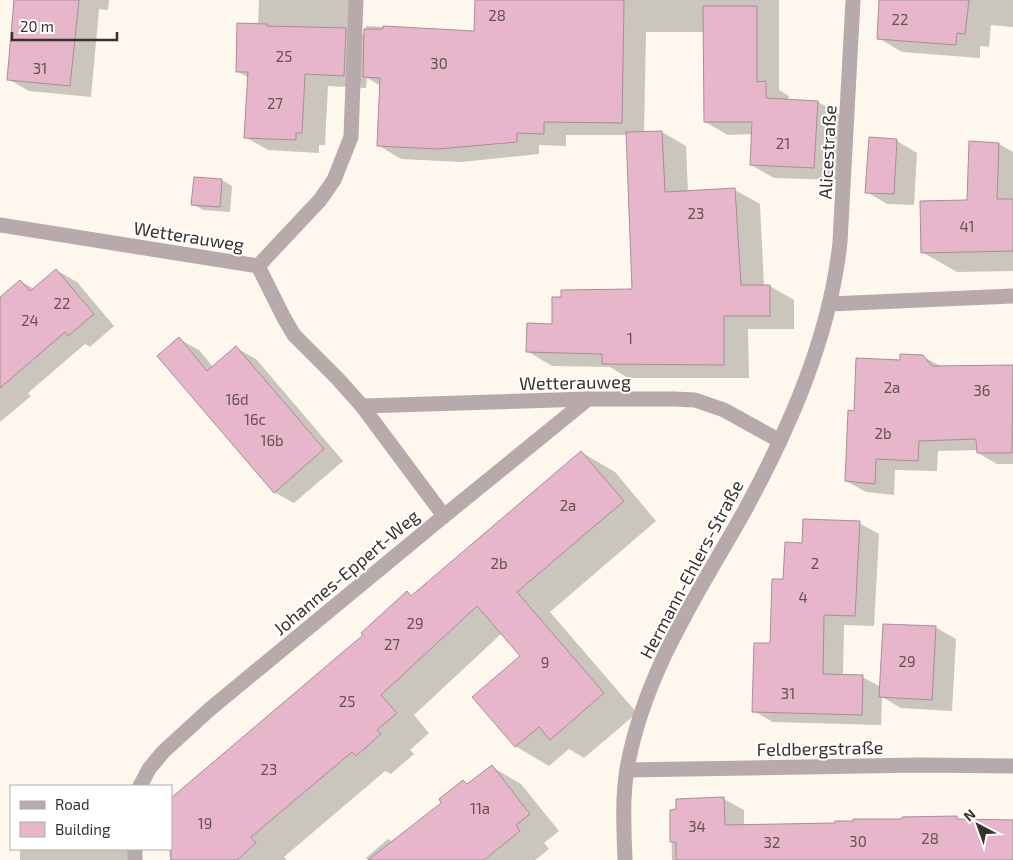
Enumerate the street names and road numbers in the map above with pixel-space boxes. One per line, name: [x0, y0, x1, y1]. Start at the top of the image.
street label: Alicestraße: [814, 104, 840, 200]
street label: Wetterauweg: [132, 216, 246, 256]
street label: Wetterauweg: [519, 370, 631, 394]
street label: Hermann-Ehlers-Straße: [635, 476, 747, 662]
street label: Johannes-Eppert-Weg: [269, 505, 423, 639]
street label: Feldbergstraße: [756, 736, 884, 760]

